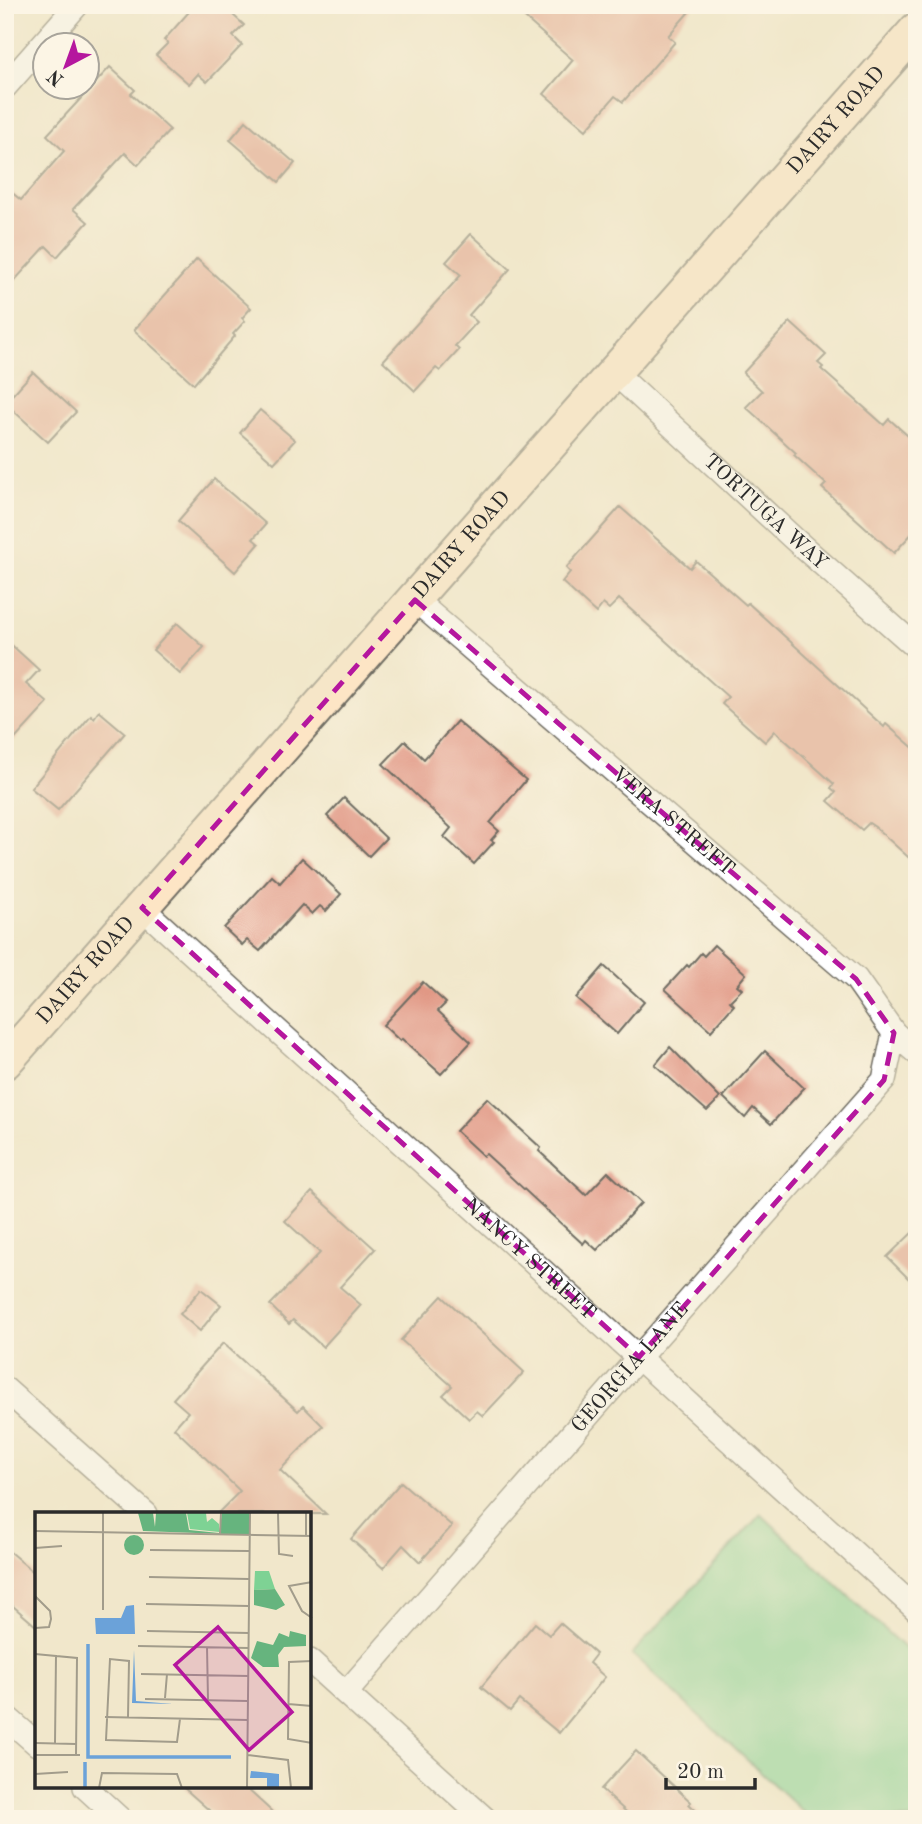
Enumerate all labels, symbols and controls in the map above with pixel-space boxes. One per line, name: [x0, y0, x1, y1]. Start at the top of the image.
north arrow: [32, 32, 102, 102]
street label: DAIRY ROAD: [784, 63, 889, 178]
text: N: [44, 65, 68, 89]
street label: TORTUGA WAY: [699, 450, 832, 574]
street label: DAIRY ROAD: [409, 487, 514, 603]
street label: VERA STREET: [607, 763, 738, 880]
street label: DAIRY ROAD: [33, 913, 138, 1028]
street label: NANCY STREET: [460, 1194, 600, 1324]
street label: GEORGIA LANE: [568, 1298, 693, 1437]
inset map: [35, 1512, 312, 1789]
scale bar: [666, 1747, 756, 1791]
text: 20 m: [677, 1762, 724, 1783]

